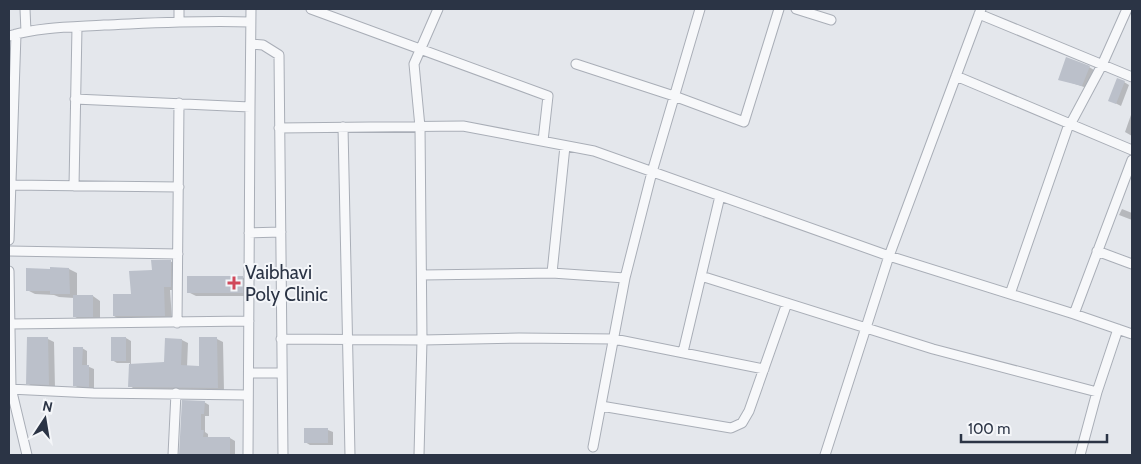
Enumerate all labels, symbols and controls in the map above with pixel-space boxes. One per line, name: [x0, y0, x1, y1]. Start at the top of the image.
place label: Vaibhavi Poly Clinic: [245, 261, 328, 306]
marker: Vaibhavi Poly Clinic: [227, 276, 241, 290]
north arrow: [20, 394, 70, 444]
text: N: [41, 396, 54, 416]
scale bar: [961, 412, 1107, 444]
text: 100 m: [968, 420, 1010, 438]

